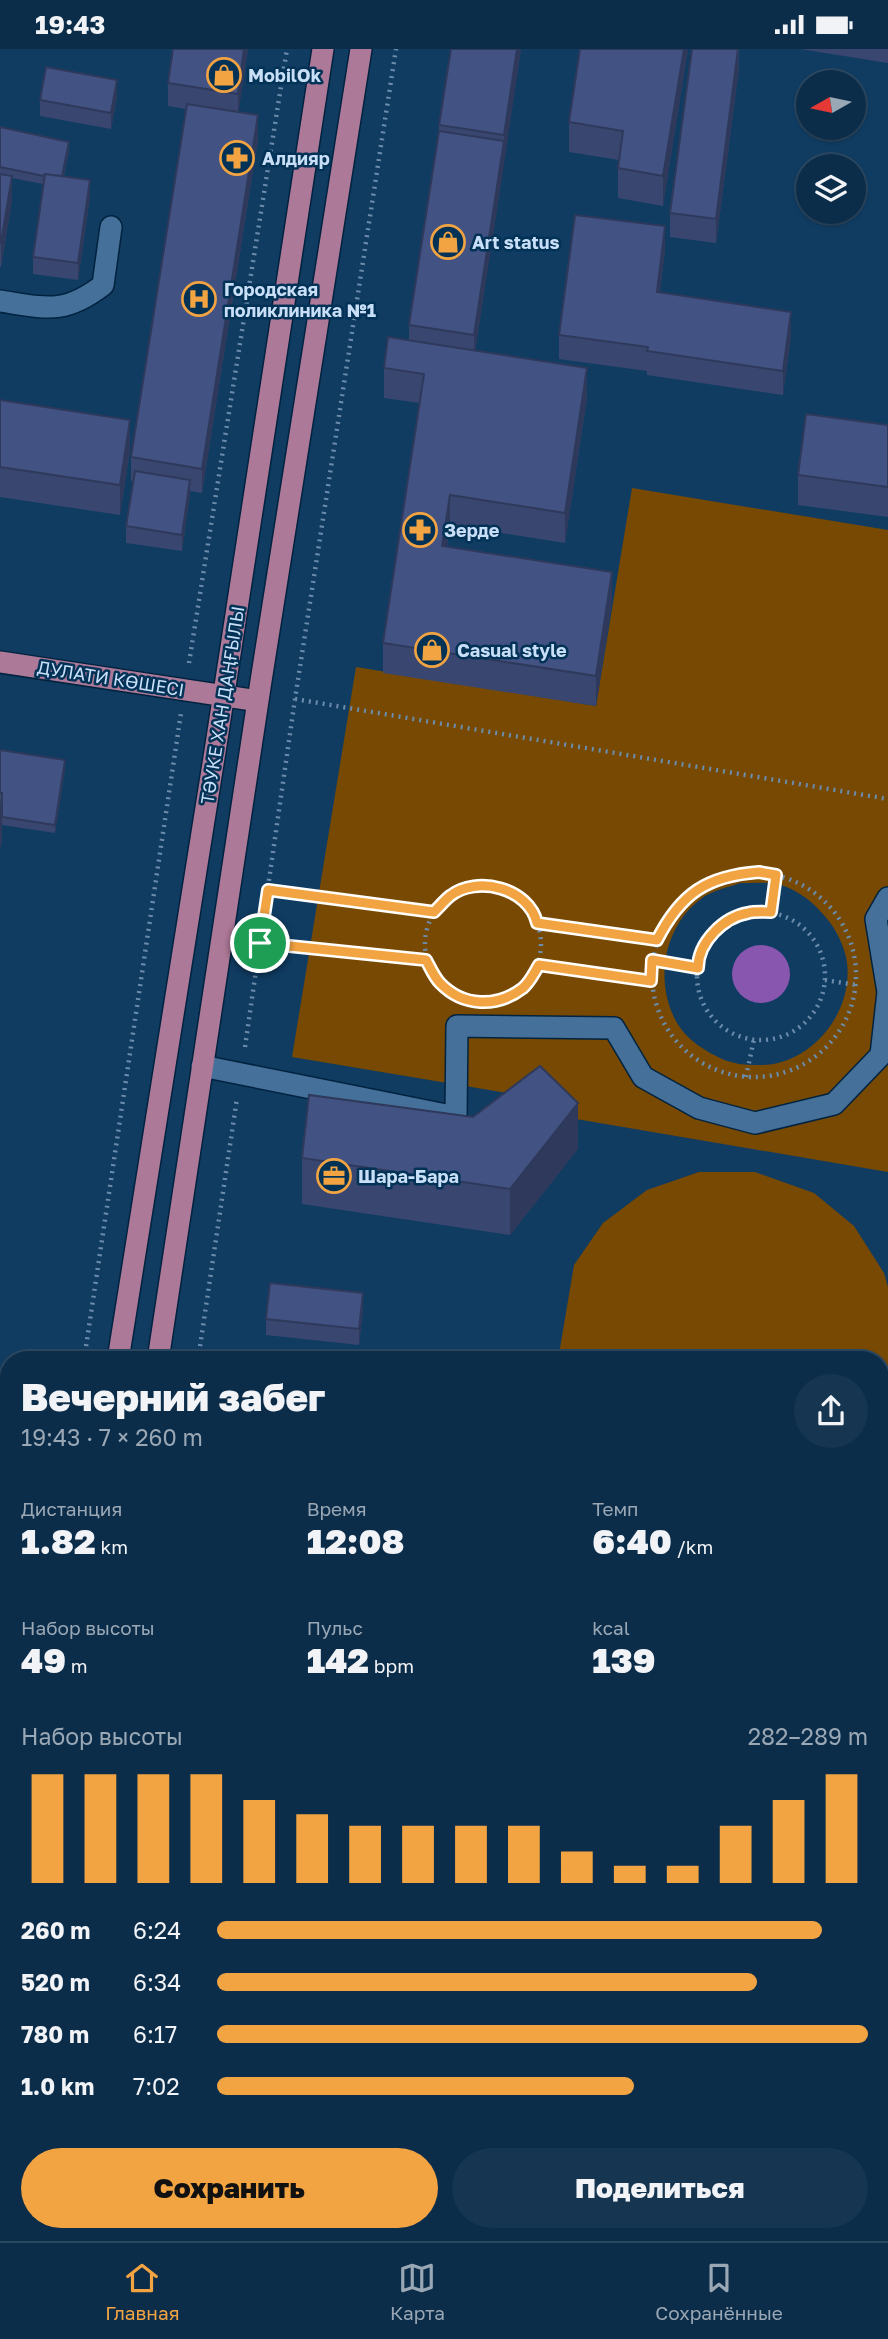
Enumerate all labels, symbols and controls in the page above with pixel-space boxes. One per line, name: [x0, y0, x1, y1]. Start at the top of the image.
text: 19:43: [35, 9, 105, 40]
shop icon: MobilOk: [205, 56, 243, 94]
place label: MobilOk: [248, 64, 322, 86]
north arrow: [796, 70, 866, 140]
map controls: [796, 70, 866, 224]
pharmacy icon: Алдияр: [218, 139, 256, 177]
place label: Алдияр: [262, 147, 330, 169]
button: layers: [796, 154, 866, 224]
shop icon: Art status: [429, 223, 467, 261]
place label: Art status: [472, 231, 559, 253]
place label: Городская поликлиника №1: [224, 278, 376, 321]
hospital icon: Городская поликлиника №1: [180, 280, 218, 318]
pharmacy icon: Зерде: [401, 511, 439, 549]
place label: Зерде: [444, 519, 500, 541]
street label: ТӘУКЕ ХАН ДАҢҒЫЛЫ: [195, 604, 249, 806]
shop icon: Casual style: [413, 631, 451, 669]
place label: Casual style: [457, 639, 567, 661]
street label: ДУЛАТИ КӨШЕСІ: [36, 656, 186, 700]
pin: [230, 913, 290, 973]
icon: arrive: [241, 924, 279, 962]
office icon: Шара-Бара: [315, 1157, 353, 1195]
place label: Шара-Бара: [358, 1165, 459, 1187]
text: Вечерний забег: [21, 1374, 326, 1419]
button: share: [794, 1374, 868, 1448]
text: 19:43 · 7 × 260 m: [21, 1423, 203, 1451]
text: Дистанция: [21, 1497, 122, 1520]
text: Время: [307, 1497, 367, 1520]
text: Темп: [592, 1497, 639, 1520]
text: 1.82: [21, 1520, 96, 1562]
text: 12:08: [307, 1520, 404, 1562]
text: 6:40: [592, 1520, 672, 1562]
text: km: [96, 1535, 128, 1558]
text: /km: [672, 1535, 713, 1558]
text: Набор высоты: [21, 1616, 155, 1639]
text: Пульс: [307, 1616, 363, 1639]
text: kcal: [592, 1616, 630, 1639]
text: 49: [21, 1639, 66, 1681]
text: 142: [307, 1639, 369, 1681]
text: 139: [592, 1639, 656, 1681]
text: m: [66, 1654, 88, 1677]
text: bpm: [369, 1654, 414, 1677]
text: Набор высоты: [21, 1722, 183, 1750]
text: 282–289 m: [748, 1722, 868, 1750]
text: 260 m: [21, 1916, 90, 1944]
text: 6:24: [133, 1916, 181, 1944]
text: 520 m: [21, 1968, 90, 1996]
text: 6:34: [133, 1968, 181, 1996]
text: 780 m: [21, 2020, 89, 2048]
text: 6:17: [133, 2020, 177, 2048]
text: 1.0 km: [21, 2072, 94, 2100]
text: 7:02: [133, 2072, 180, 2100]
button: Сохранить: [21, 2148, 438, 2228]
button: Поделиться: [452, 2148, 868, 2228]
tab: Главная: [105, 2259, 179, 2324]
tab: Карта: [390, 2259, 445, 2324]
tab: Сохранённые: [655, 2259, 783, 2324]

